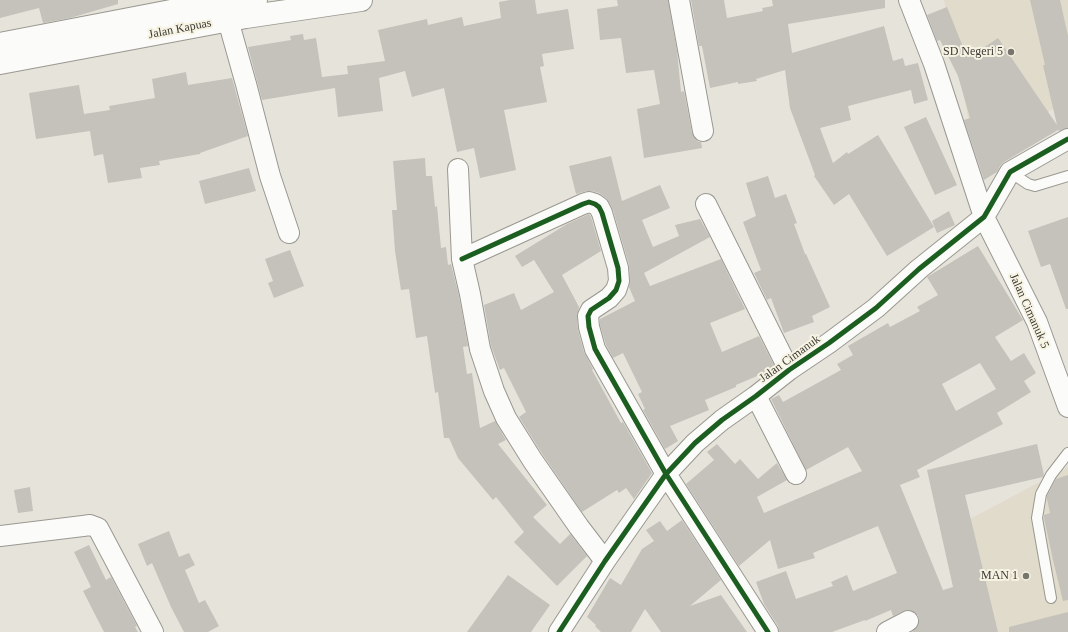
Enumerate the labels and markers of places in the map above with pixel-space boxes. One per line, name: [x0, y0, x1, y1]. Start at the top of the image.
place label: SD Negeri 5: [943, 45, 1003, 59]
marker: SD Negeri 5: [1006, 47, 1016, 57]
place label: MAN 1: [981, 569, 1018, 583]
marker: MAN 1: [1021, 571, 1031, 581]

